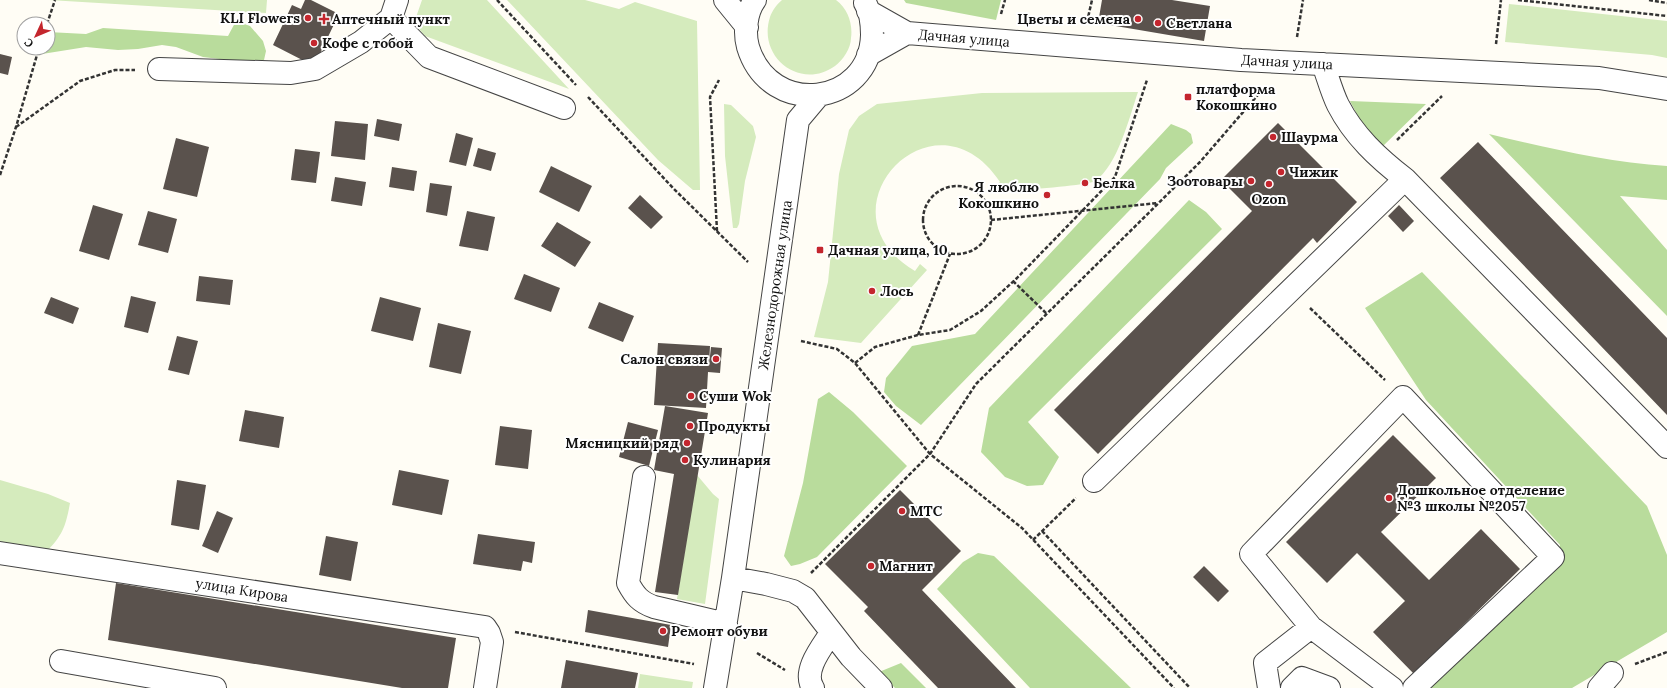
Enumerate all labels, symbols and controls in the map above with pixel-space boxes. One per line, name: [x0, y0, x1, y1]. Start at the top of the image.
place label: KLI Flowers: [220, 9, 300, 27]
place label: Аптечный пункт: [332, 10, 450, 28]
place label: Цветы и семена: [1017, 10, 1131, 28]
marker: KLI Flowers: [303, 13, 313, 23]
marker: Аптечный пункт: [319, 14, 329, 24]
marker: Цветы и семена: [1133, 14, 1143, 24]
place label: Светлана: [1166, 14, 1233, 32]
north arrow: [16, 16, 56, 56]
marker: Светлана: [1153, 18, 1163, 28]
street label: Дачная улица: [917, 25, 1011, 51]
place label: Кофе с тобой: [322, 34, 413, 52]
text: С: [21, 35, 36, 51]
marker: Кофе с тобой: [309, 38, 319, 48]
street label: Дачная улица: [1240, 51, 1334, 73]
place label: платформа Кокошкино: [1196, 80, 1277, 114]
marker: платформа Кокошкино: [1183, 92, 1193, 102]
place label: Шаурма: [1281, 128, 1339, 146]
marker: Шаурма: [1268, 132, 1278, 142]
place label: Чижик: [1289, 163, 1339, 181]
marker: Чижик: [1276, 167, 1286, 177]
place label: Зоотовары: [1167, 172, 1243, 190]
place label: Белка: [1093, 174, 1135, 192]
marker: Зоотовары: [1246, 176, 1256, 186]
place label: Я люблю Кокошкино: [958, 178, 1039, 212]
marker: Белка: [1080, 178, 1090, 188]
marker: Ozon: [1264, 179, 1274, 189]
marker: Я люблю Кокошкино: [1042, 190, 1052, 200]
place label: Ozon: [1252, 190, 1286, 208]
street label: Железнодорожная улица: [754, 199, 796, 371]
place label: Дачная улица, 10: [828, 241, 948, 259]
marker: Дачная улица, 10: [815, 245, 825, 255]
place label: Лось: [880, 282, 914, 300]
marker: Лось: [867, 286, 877, 296]
place label: Салон связи: [621, 350, 708, 368]
marker: Салон связи: [711, 354, 721, 364]
place label: Суши Wok: [699, 387, 772, 405]
marker: Суши Wok: [686, 391, 696, 401]
place label: Продукты: [698, 417, 770, 435]
marker: Продукты: [685, 421, 695, 431]
place label: Мясницкий ряд: [565, 434, 679, 452]
marker: Мясницкий ряд: [682, 438, 692, 448]
place label: Кулинария: [693, 451, 771, 469]
marker: Кулинария: [680, 455, 690, 465]
place label: Дошкольное отделение №3 школы №2057: [1397, 481, 1565, 515]
marker: Дошкольное отделение №3 школы №2057: [1384, 493, 1394, 503]
place label: МТС: [910, 502, 943, 520]
marker: МТС: [897, 506, 907, 516]
place label: Магнит: [879, 557, 933, 575]
marker: Магнит: [866, 561, 876, 571]
street label: улица Кирова: [194, 574, 290, 606]
place label: Ремонт обуви: [671, 622, 768, 640]
marker: Ремонт обуви: [658, 626, 668, 636]

